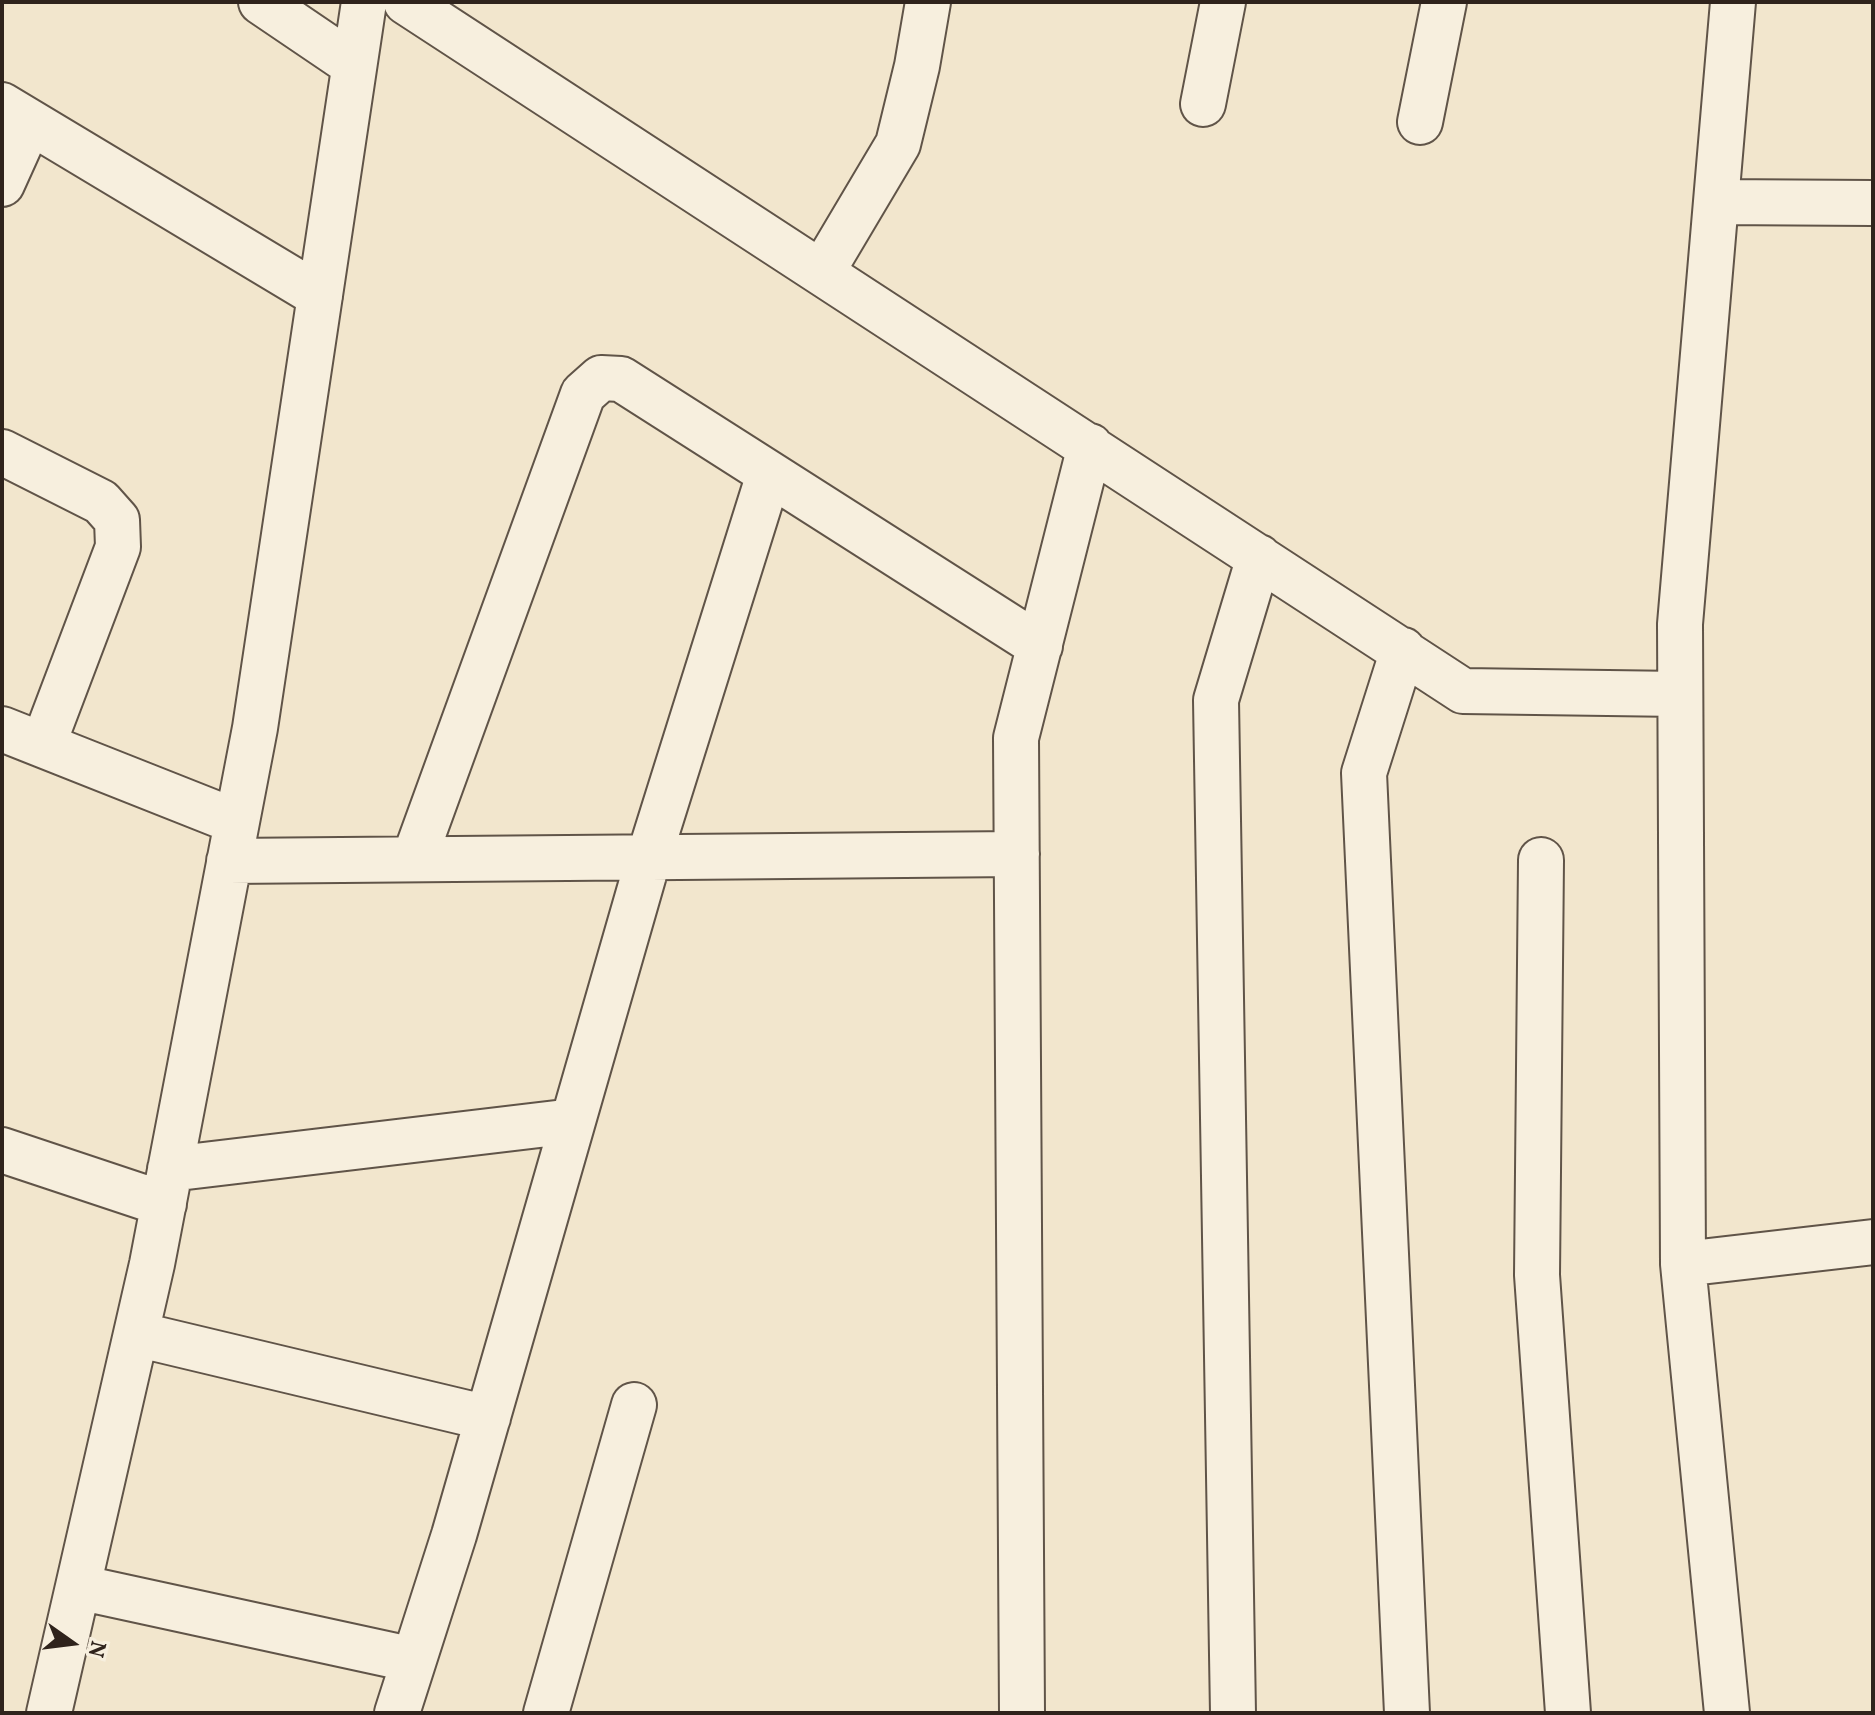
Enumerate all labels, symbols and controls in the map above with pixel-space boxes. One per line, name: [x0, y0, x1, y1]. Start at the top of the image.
north arrow: [32, 1603, 112, 1683]
text: N: [79, 1637, 113, 1660]

